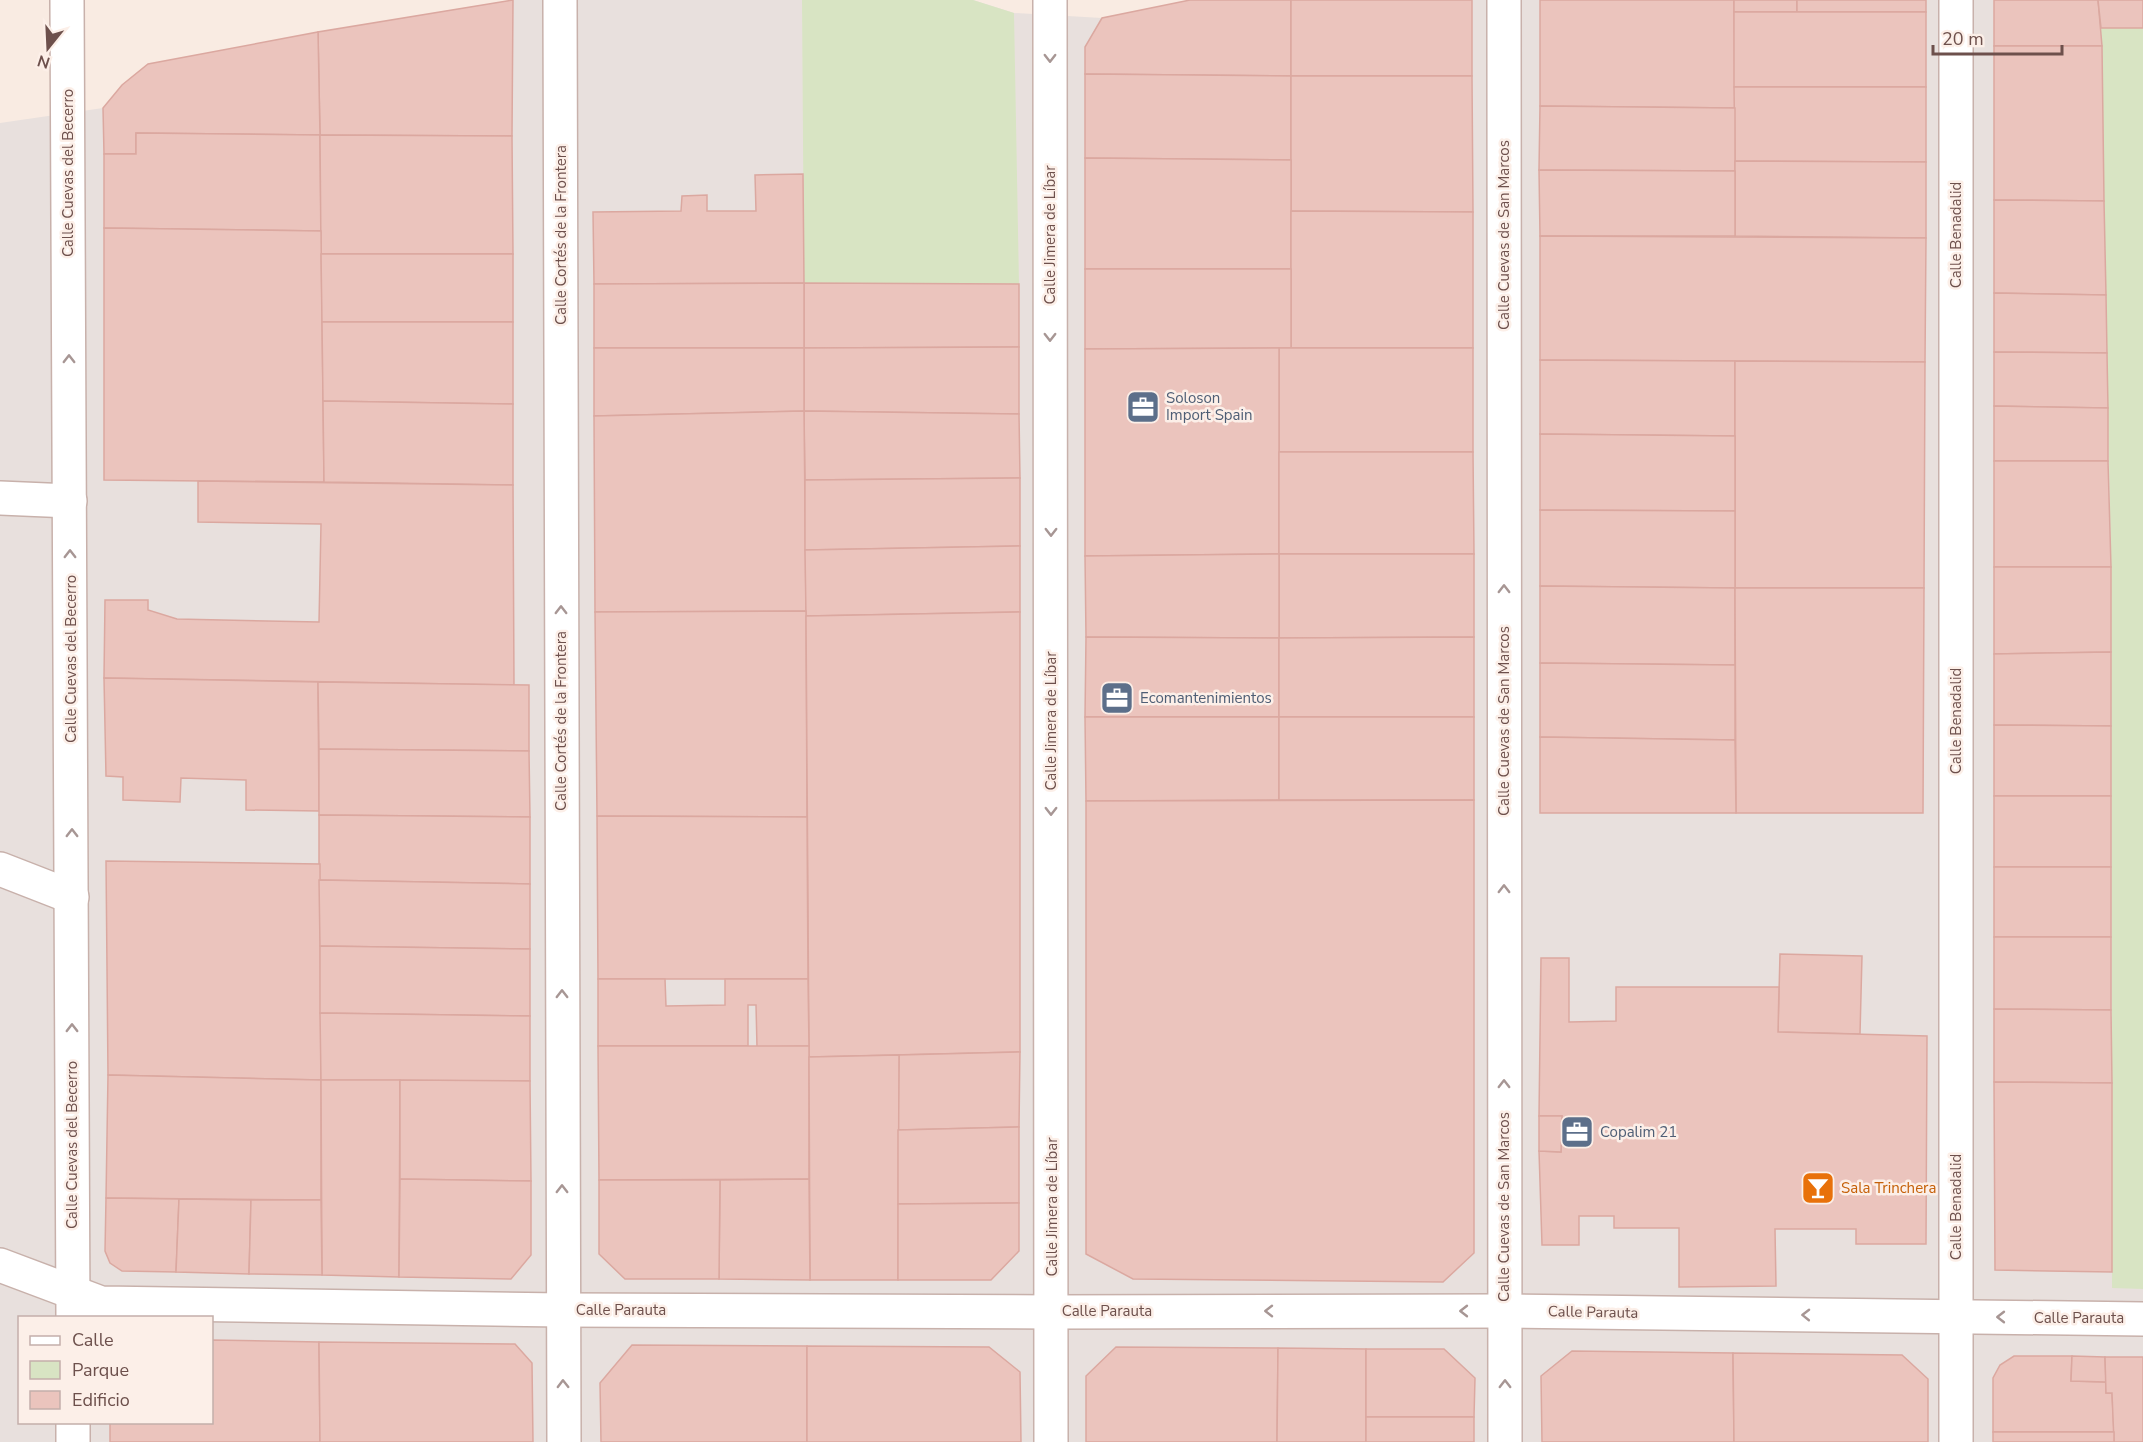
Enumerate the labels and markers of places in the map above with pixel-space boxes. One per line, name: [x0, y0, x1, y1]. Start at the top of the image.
place label: Soloson Import Spain: [1166, 388, 1253, 425]
office icon: Soloson Import Spain: [1125, 389, 1161, 425]
office icon: Ecomantenimientos: [1099, 680, 1135, 716]
place label: Ecomantenimientos: [1140, 688, 1272, 708]
office icon: Copalim 21: [1559, 1114, 1595, 1150]
place label: Copalim 21: [1600, 1122, 1677, 1142]
bar icon: Sala Trinchera: [1800, 1170, 1836, 1206]
place label: Sala Trinchera: [1841, 1178, 1936, 1198]

